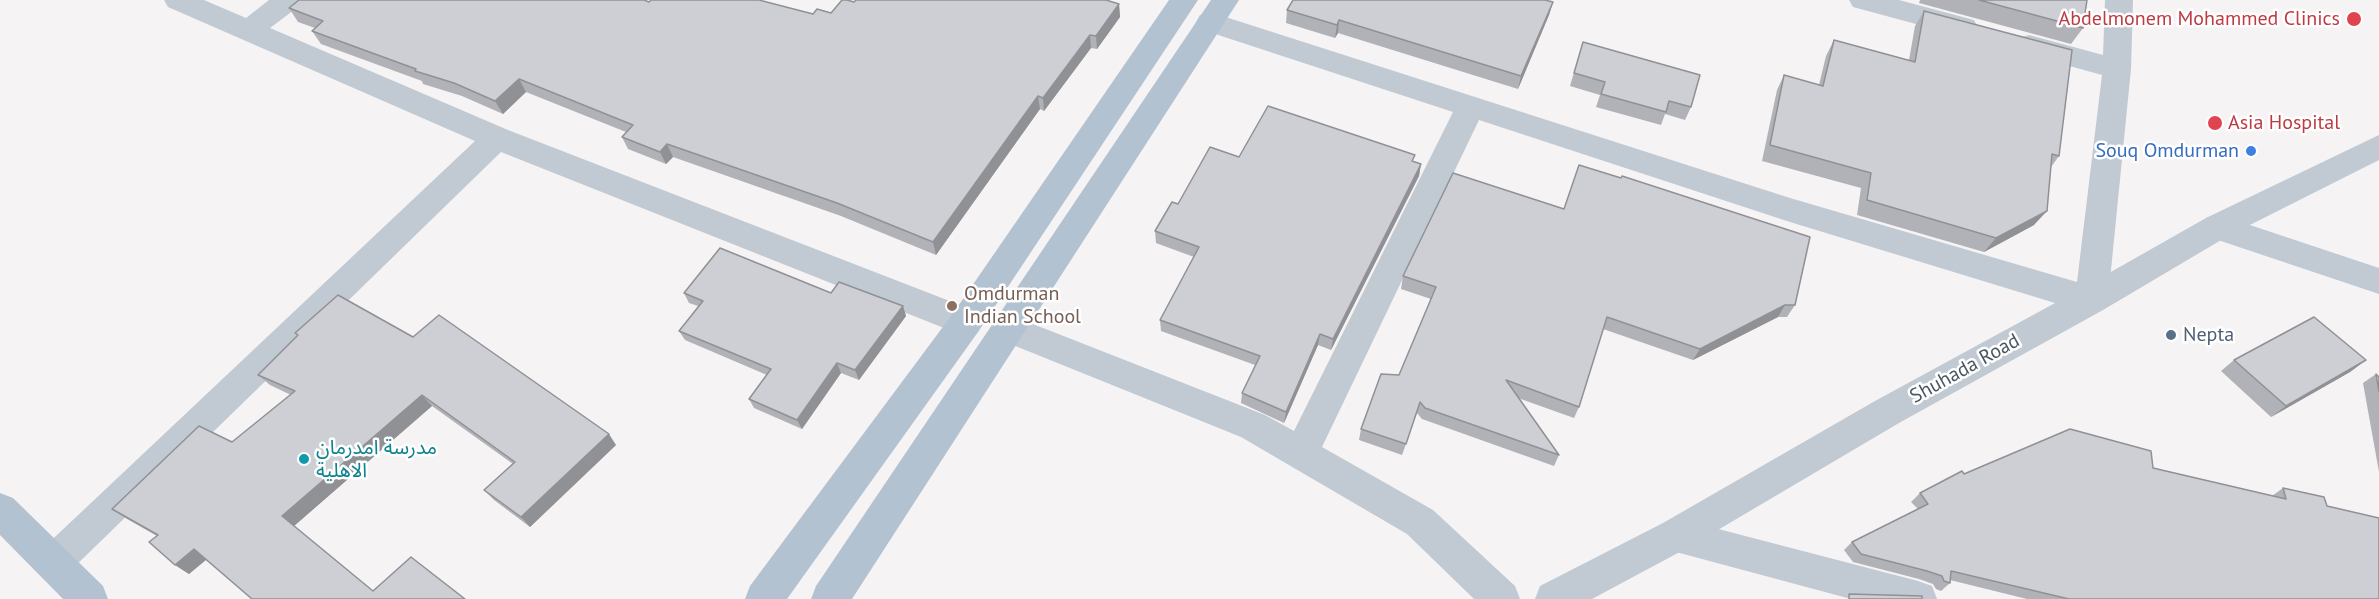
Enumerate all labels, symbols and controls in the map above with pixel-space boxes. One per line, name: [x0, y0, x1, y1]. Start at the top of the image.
place label: Abdelmonem Mohammed Clinics: [2059, 7, 2340, 31]
marker: Abdelmonem Mohammed Clinics: [2345, 10, 2363, 28]
place label: Asia Hospital: [2228, 111, 2340, 135]
marker: Asia Hospital: [2206, 114, 2224, 132]
place label: Souq Omdurman: [2095, 139, 2239, 163]
marker: Souq Omdurman: [2244, 144, 2258, 158]
place label: Omdurman Indian School: [964, 282, 1081, 329]
marker: Omdurman Indian School: [945, 299, 959, 313]
place label: Nepta: [2183, 323, 2234, 347]
marker: Nepta: [2164, 328, 2178, 342]
street label: Shuhada Road: [1906, 329, 2024, 409]
place label: مدرسة امدرمان الاهلية: [316, 436, 437, 483]
marker: مدرسة امدرمان الاهلية: [297, 452, 311, 466]

